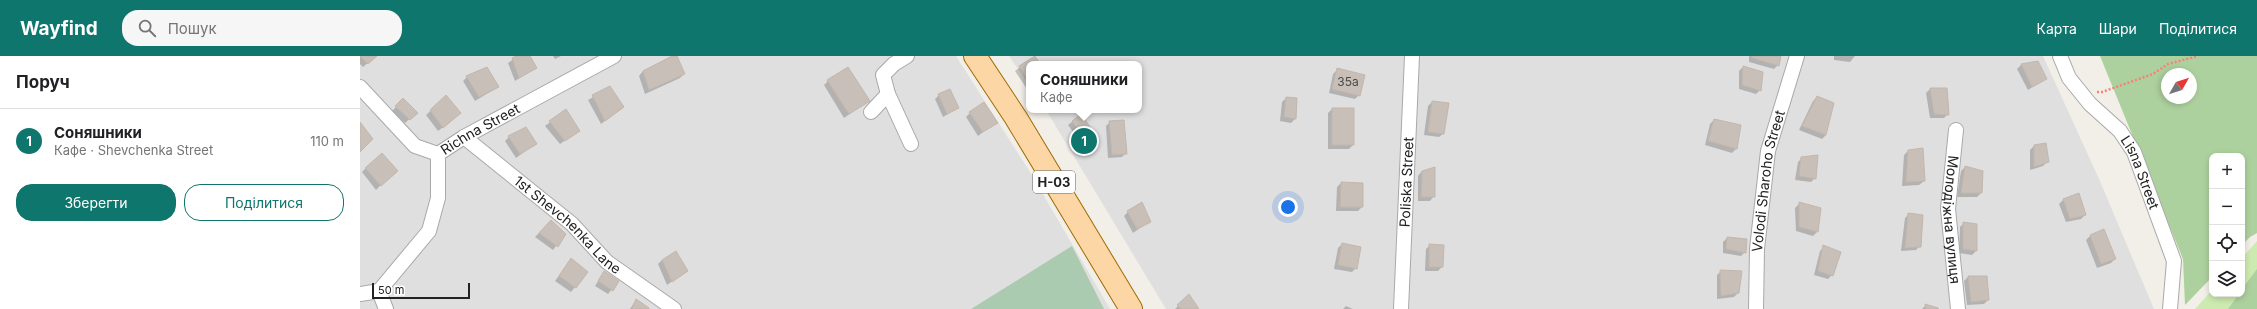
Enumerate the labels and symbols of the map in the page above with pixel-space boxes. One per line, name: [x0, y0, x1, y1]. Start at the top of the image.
north arrow: [2161, 68, 2197, 104]
house number: 35а: [1337, 74, 1359, 89]
street label: Richna Street: [437, 99, 523, 158]
street label: Volodi Sharoho Street: [1748, 108, 1788, 253]
pin: 1: [1071, 126, 1097, 156]
street label: Lisna Street: [2117, 132, 2163, 212]
street label: Poliska Street: [1396, 136, 1416, 228]
street label: Молодіжна вулиця: [1940, 155, 1964, 284]
road number: Н-03: [1033, 171, 1075, 193]
street label: 1st Shevchenka Lane: [511, 172, 625, 277]
your location: [1278, 197, 1298, 217]
scale bar: [372, 281, 470, 300]

